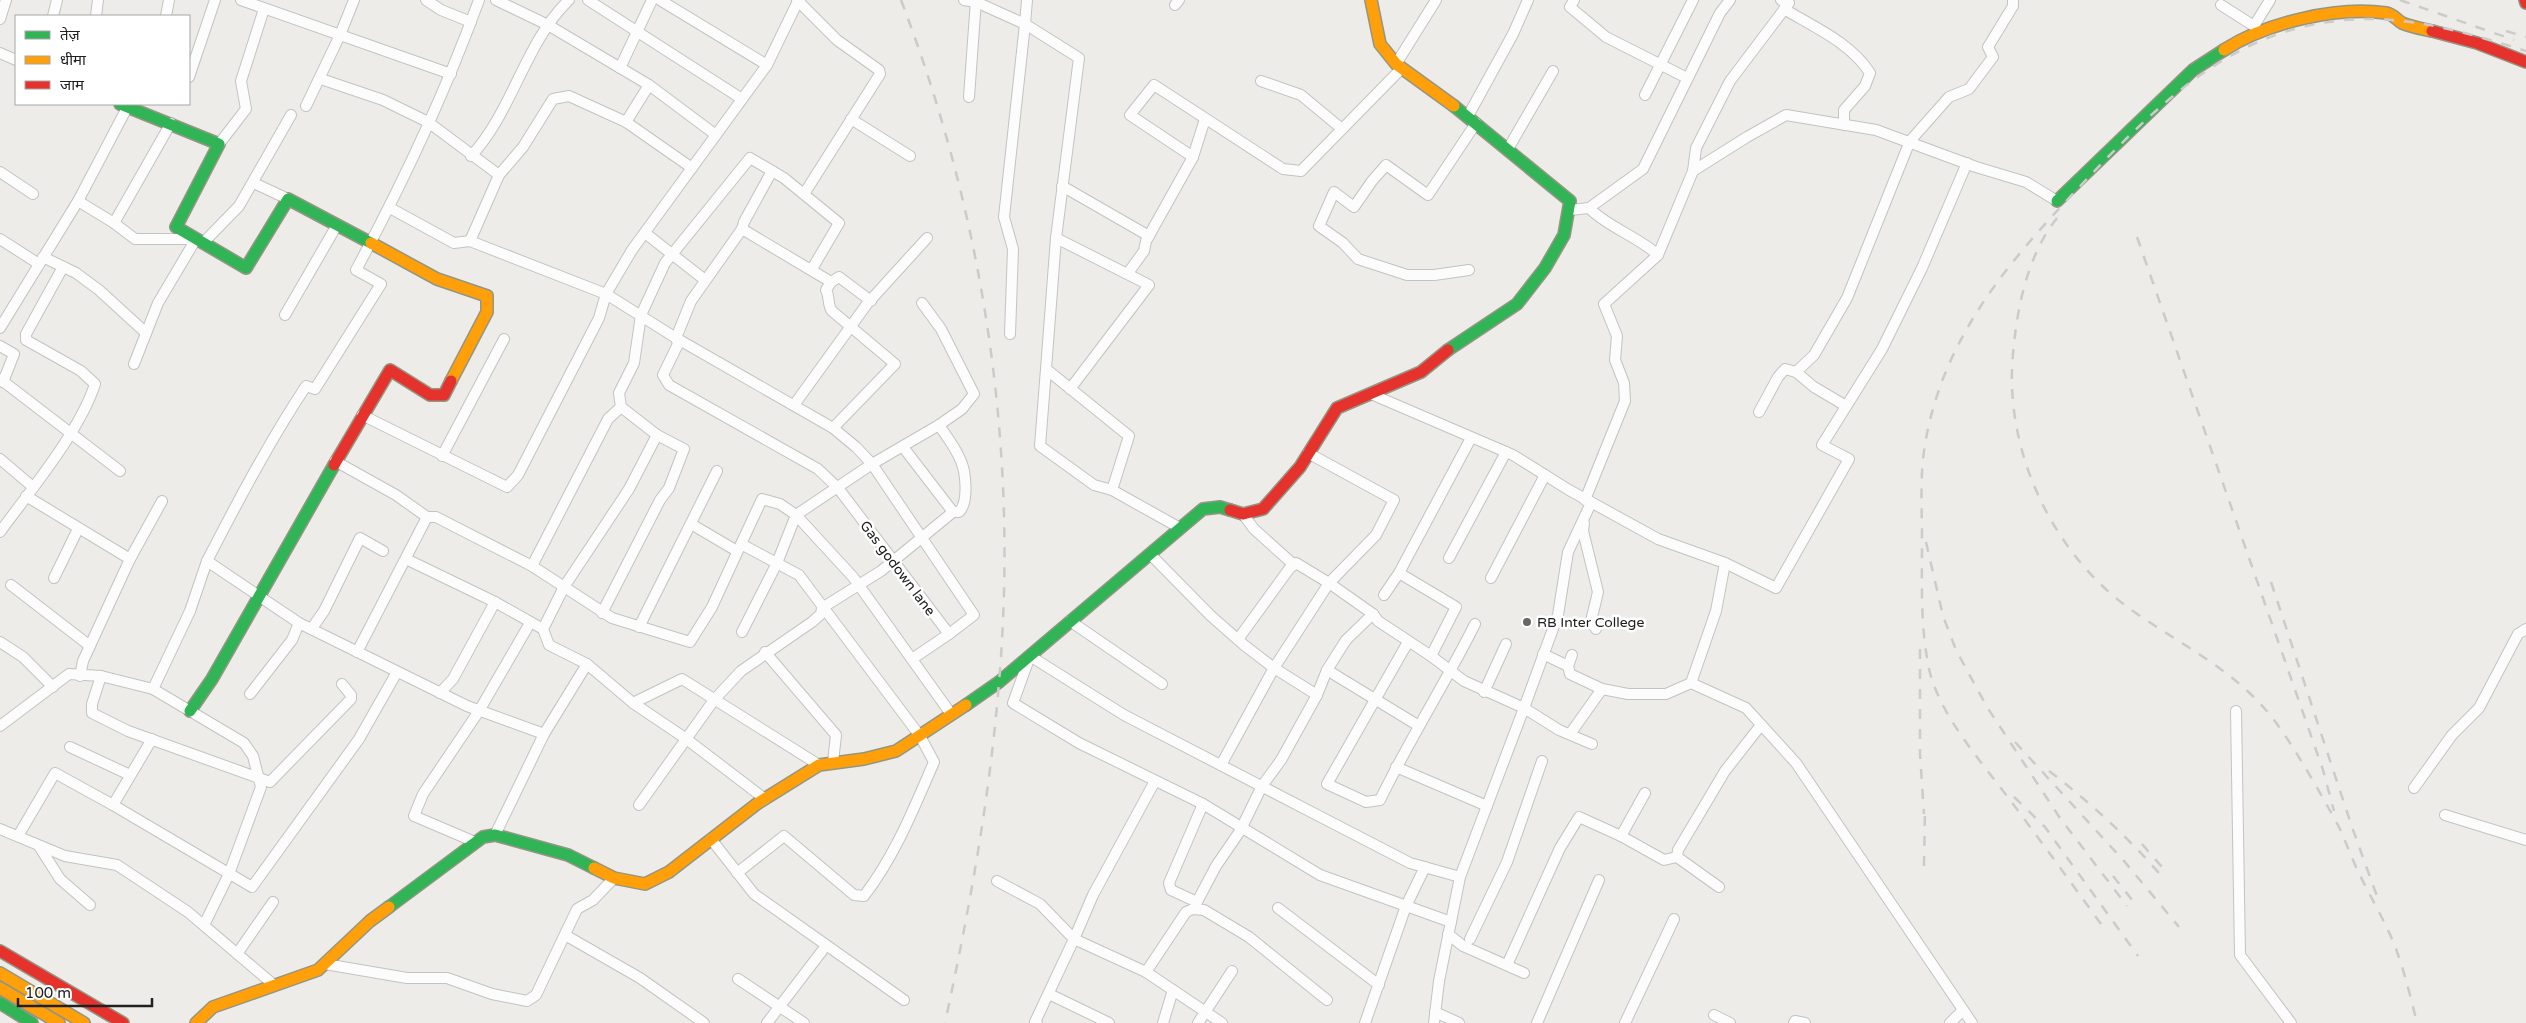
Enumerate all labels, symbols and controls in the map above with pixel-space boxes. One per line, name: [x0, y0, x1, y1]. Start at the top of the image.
legend: [15, 15, 190, 105]
text: तेज़: [60, 26, 81, 44]
text: धीमा: [60, 51, 87, 69]
text: जाम: [60, 76, 85, 94]
street label: Gas godown lane: [856, 517, 939, 619]
place label: RB Inter College: [1537, 614, 1644, 631]
marker: RB Inter College: [1521, 616, 1533, 628]
scale bar: [18, 976, 151, 1008]
text: 100 m: [25, 984, 71, 1002]

